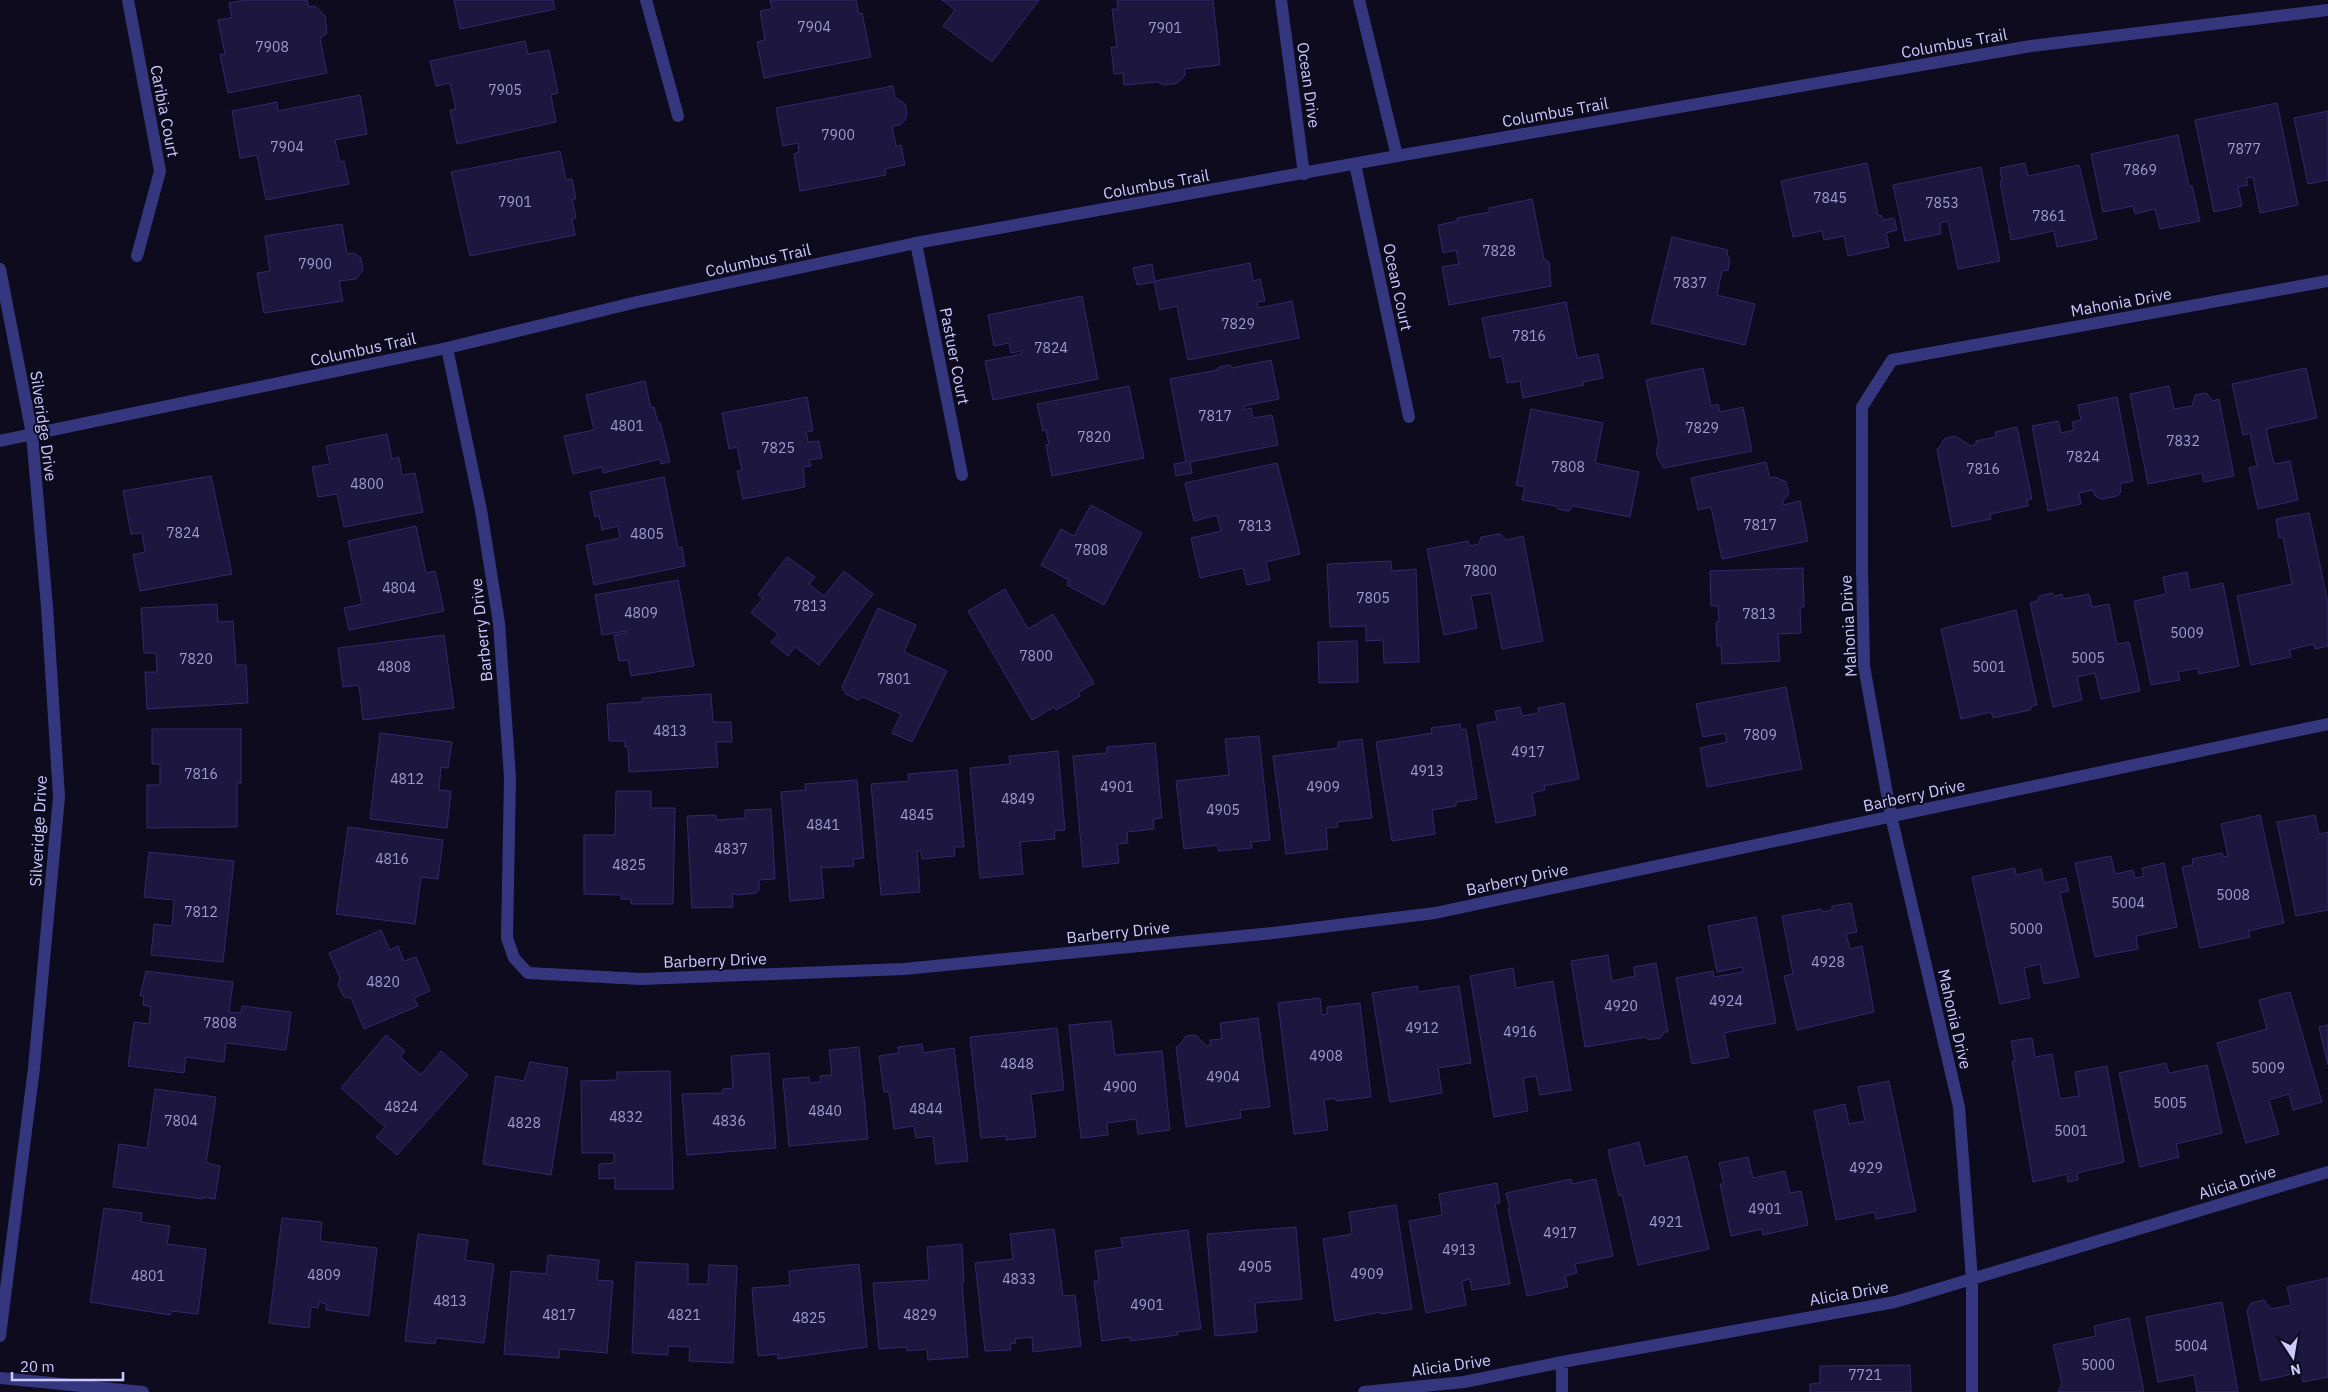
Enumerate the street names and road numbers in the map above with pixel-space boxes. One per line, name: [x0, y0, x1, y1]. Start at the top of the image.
street label: Columbus Trail: [1899, 24, 2009, 62]
street label: Ocean Drive: [1293, 41, 1325, 129]
street label: Caribia Court: [146, 63, 184, 159]
street label: Columbus Trail: [1500, 93, 1610, 131]
street label: Columbus Trail: [1101, 165, 1211, 203]
street label: Columbus Trail: [703, 239, 813, 281]
street label: Ocean Court: [1379, 241, 1417, 333]
street label: Mahonia Drive: [2069, 283, 2173, 321]
street label: Pastuer Court: [936, 306, 974, 406]
street label: Columbus Trail: [308, 328, 418, 370]
street label: Silveridge Drive: [26, 370, 62, 483]
street label: Mahonia Drive: [1835, 574, 1861, 678]
street label: Barberry Drive: [466, 577, 496, 683]
street label: Barberry Drive: [1861, 774, 1967, 816]
street label: Silveridge Drive: [25, 775, 51, 887]
street label: Barberry Drive: [1464, 858, 1570, 900]
street label: Barberry Drive: [1065, 917, 1171, 947]
street label: Barberry Drive: [663, 948, 767, 972]
street label: Mahonia Drive: [1934, 967, 1976, 1071]
street label: Alicia Drive: [2196, 1161, 2278, 1203]
street label: Alicia Drive: [1808, 1276, 1890, 1310]
street label: Alicia Drive: [1410, 1349, 1492, 1380]

